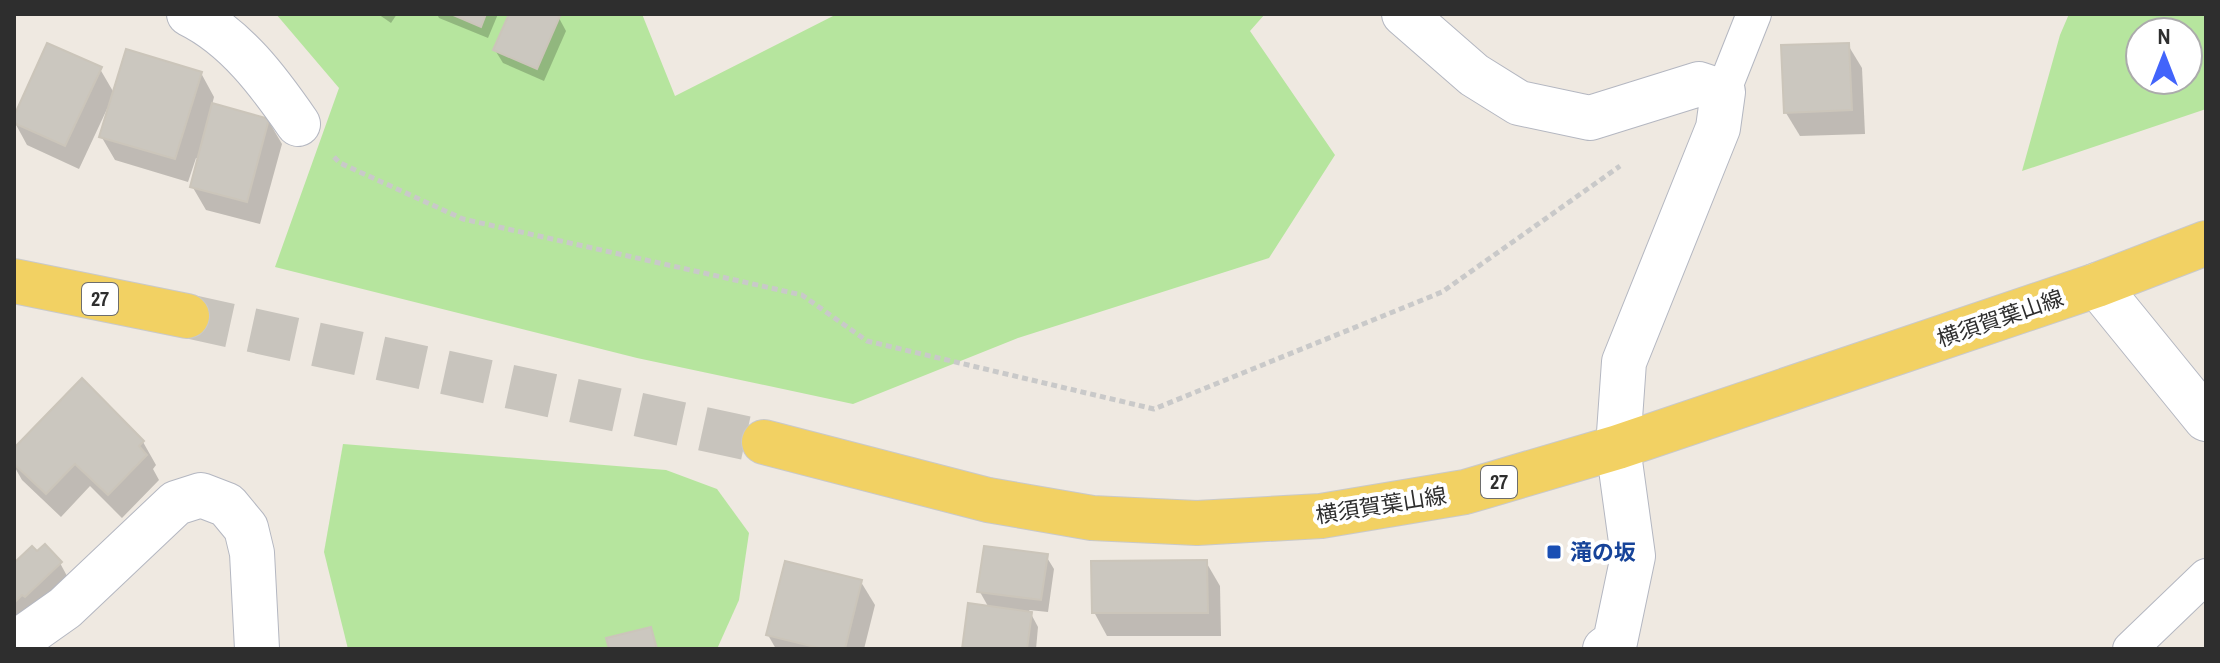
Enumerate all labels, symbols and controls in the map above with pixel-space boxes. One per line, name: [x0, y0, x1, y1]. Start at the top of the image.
north arrow: [2124, 16, 2204, 96]
text: N: [2157, 21, 2171, 51]
street label: 横須賀葉山線: [1933, 282, 2067, 354]
road number: 27: [82, 283, 118, 315]
road number: 27: [1481, 466, 1517, 498]
street label: 横須賀葉山線: [1313, 480, 1449, 530]
place label: 滝の坂: [1570, 537, 1636, 567]
marker: 滝の坂: [1545, 543, 1563, 561]

